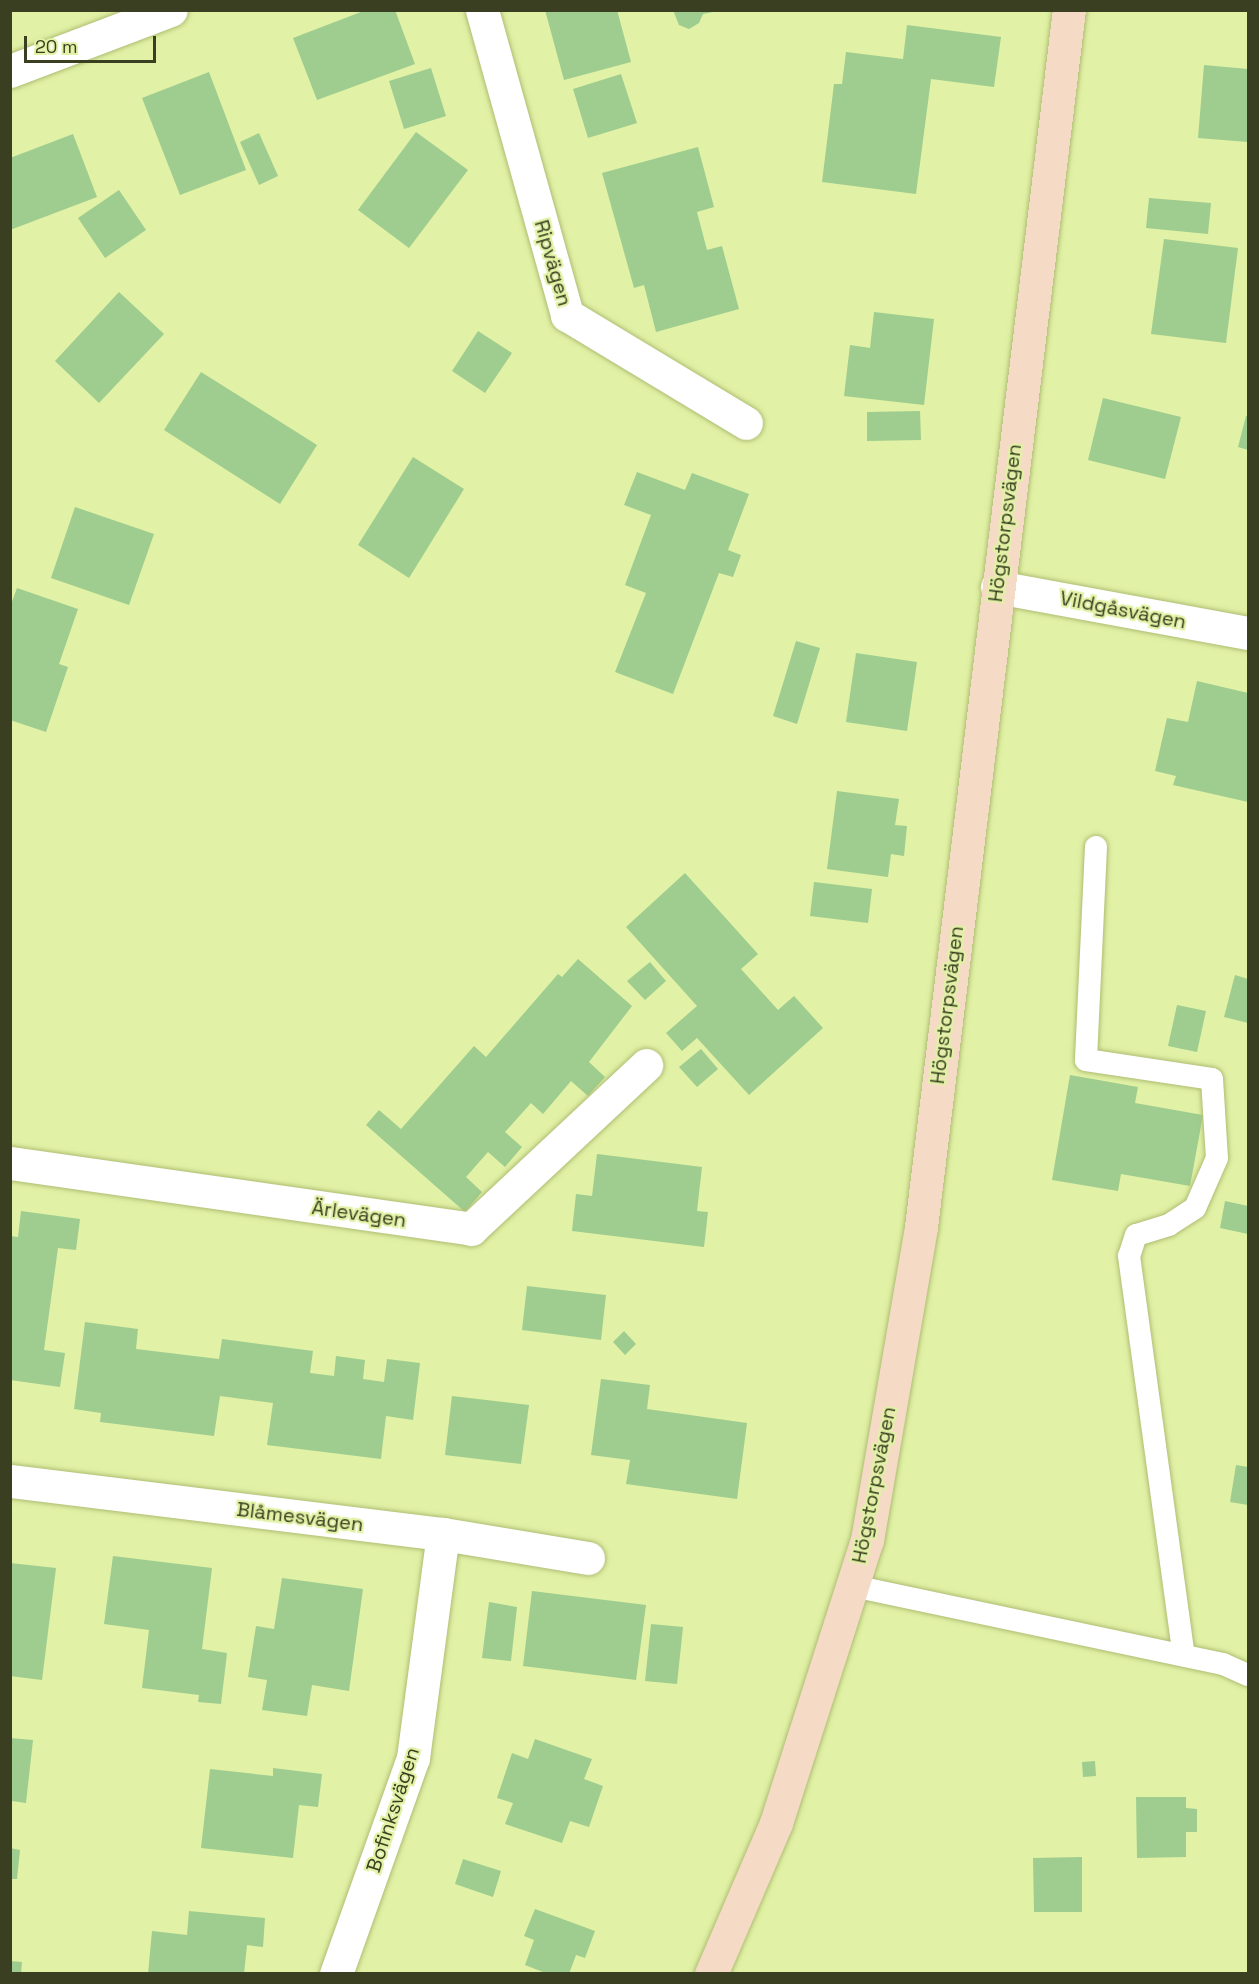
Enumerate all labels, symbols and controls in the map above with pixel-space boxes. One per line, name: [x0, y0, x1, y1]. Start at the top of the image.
scale bar: [27, 24, 159, 62]
text: 20 m: [35, 35, 78, 58]
street label: Ripvägen: [529, 217, 577, 309]
street label: Högstorpsvägen: [983, 443, 1027, 603]
street label: Vildgåsvägen: [1058, 586, 1188, 634]
street label: Högstorpsvägen: [925, 925, 969, 1085]
street label: Ärlevägen: [310, 1195, 408, 1233]
street label: Högstorpsvägen: [847, 1405, 901, 1565]
street label: Blåmesvägen: [235, 1497, 365, 1537]
street label: Bofinksvägen: [361, 1744, 425, 1876]

